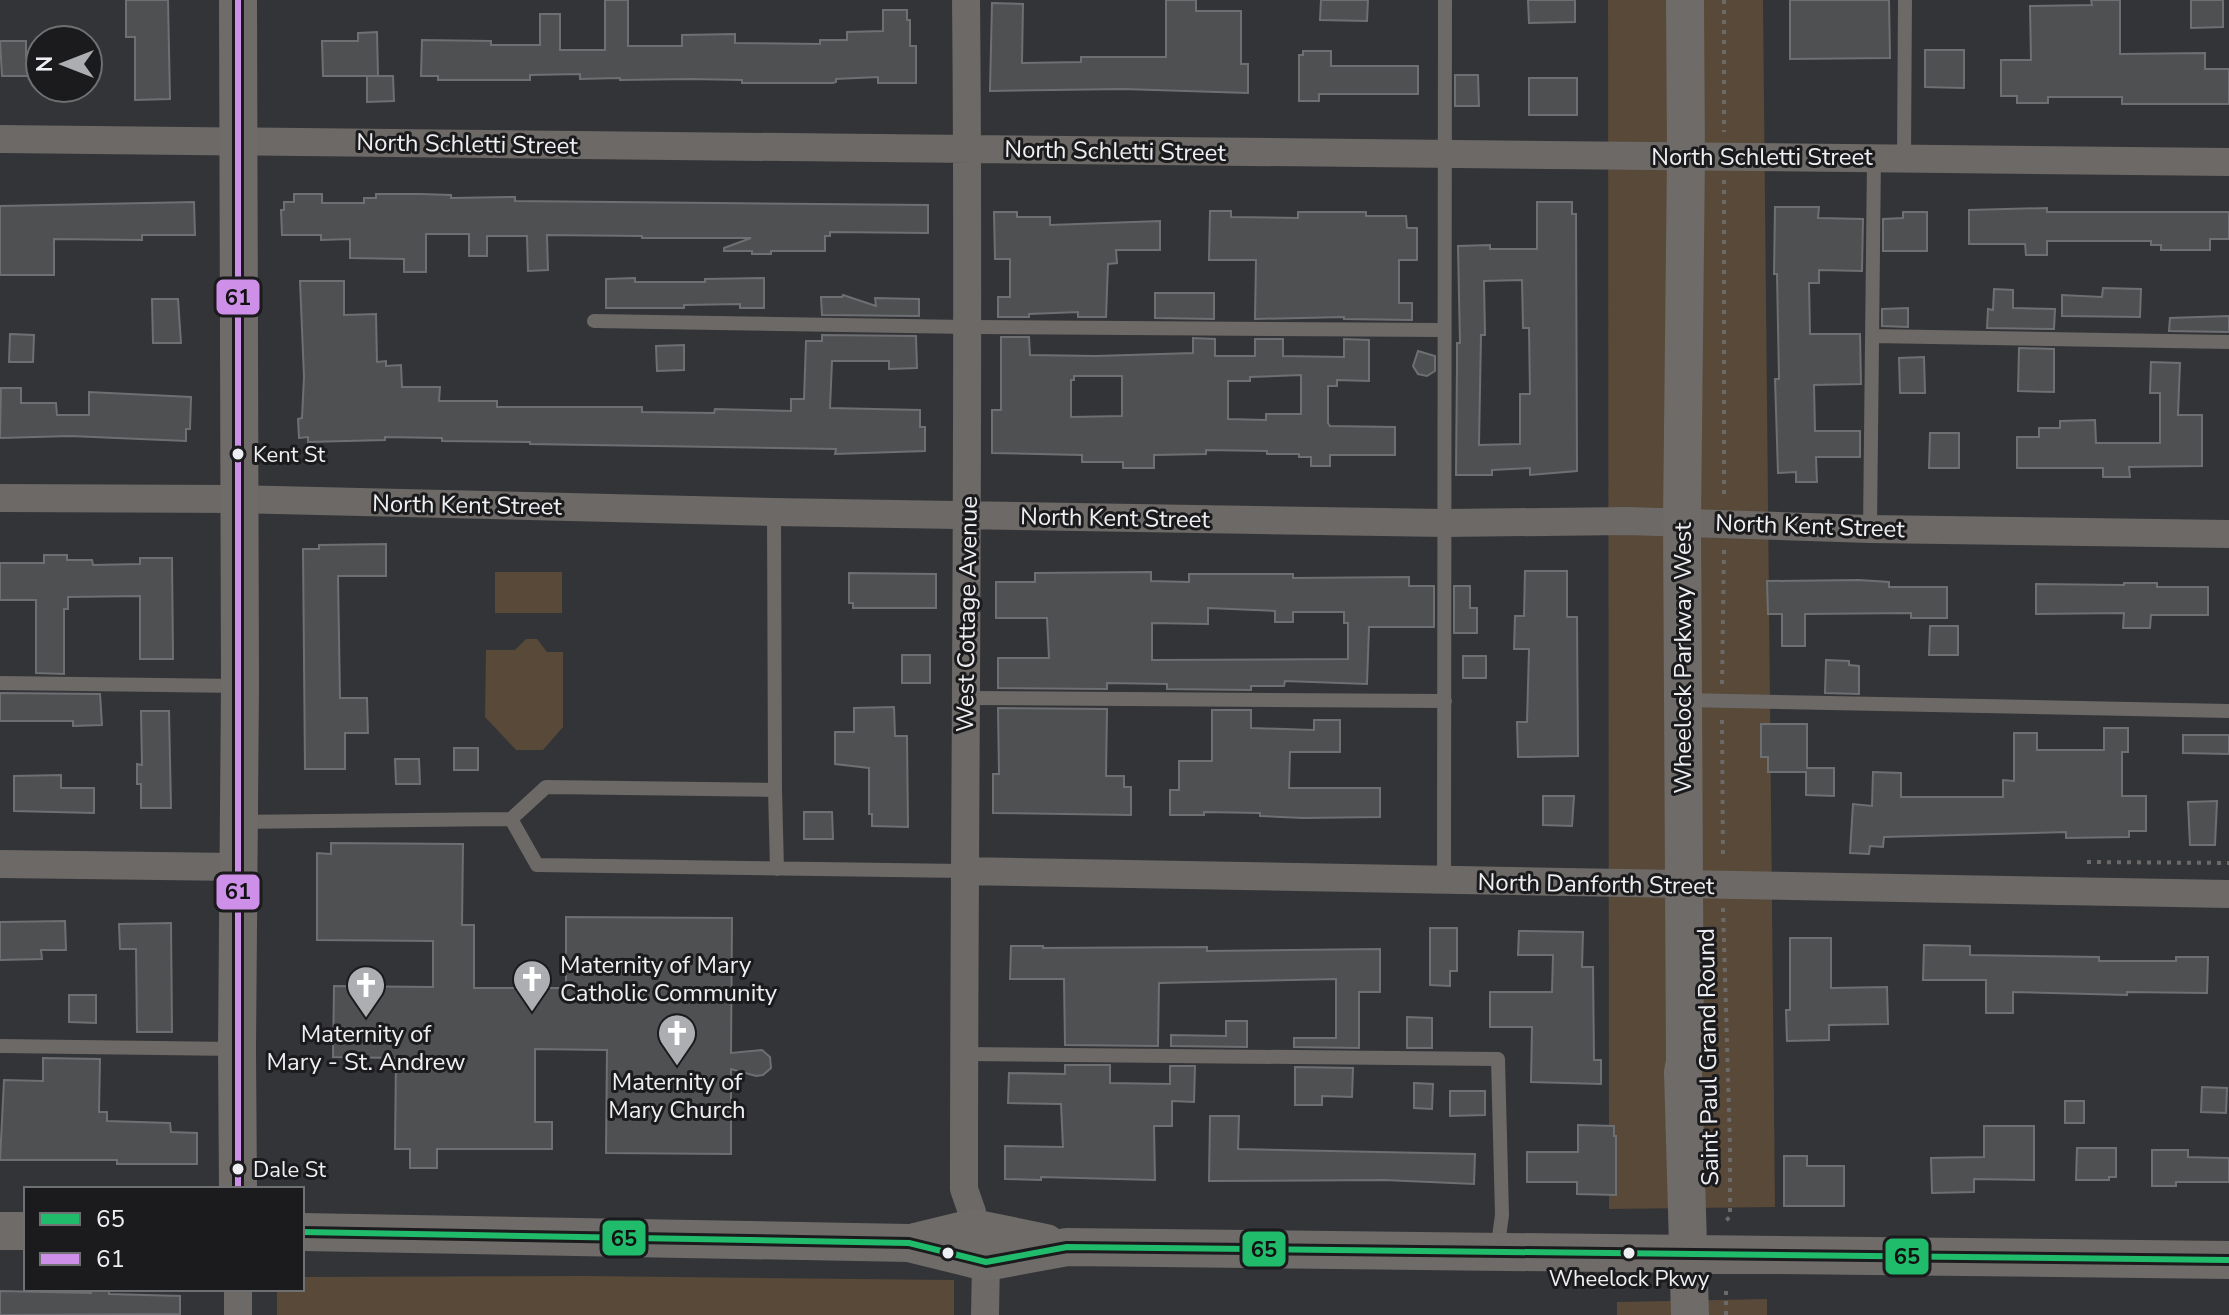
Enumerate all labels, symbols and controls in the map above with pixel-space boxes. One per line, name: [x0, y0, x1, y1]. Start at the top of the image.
north arrow: [24, 24, 104, 104]
text: N: [30, 56, 60, 72]
street label: North Schletti Street: [356, 126, 579, 162]
street label: North Schletti Street: [1004, 133, 1227, 169]
street label: North Schletti Street: [1651, 141, 1873, 173]
line badge: 61: [215, 278, 261, 316]
text: 61: [225, 283, 251, 313]
place label: Kent St: [253, 440, 326, 470]
marker: Kent St: [230, 446, 246, 462]
street label: North Kent Street: [372, 487, 563, 523]
street label: West Cottage Avenue: [949, 496, 985, 732]
street label: North Kent Street: [1020, 500, 1211, 536]
street label: North Kent Street: [1715, 507, 1906, 545]
street label: Wheelock Parkway West: [1667, 522, 1699, 794]
street label: North Danforth Street: [1477, 866, 1715, 902]
line badge: 61: [215, 873, 261, 911]
text: 61: [225, 877, 251, 907]
street label: Saint Paul Grand Round: [1690, 928, 1726, 1186]
place label: Maternity of Mary Catholic Community: [560, 949, 778, 1009]
church icon: Maternity of Mary Catholic Community: [511, 958, 553, 1013]
church icon: Maternity of Mary - St. Andrew: [345, 964, 387, 1019]
church icon: Maternity of Mary Church: [656, 1012, 698, 1067]
place label: Maternity of Mary - St. Andrew: [267, 1018, 465, 1078]
place label: Maternity of Mary Church: [608, 1066, 746, 1126]
place label: Dale St: [253, 1155, 326, 1185]
marker: Dale St: [230, 1161, 246, 1177]
legend: [24, 1187, 304, 1291]
text: 65: [96, 1203, 125, 1235]
line badge: 65: [601, 1219, 647, 1257]
text: 65: [611, 1224, 637, 1254]
line badge: 65: [1241, 1230, 1287, 1268]
text: 65: [1251, 1235, 1277, 1265]
line badge: 65: [1884, 1237, 1930, 1276]
text: 65: [1894, 1242, 1920, 1272]
text: 61: [96, 1243, 125, 1275]
unlabelled marker: [940, 1245, 956, 1261]
marker: Wheelock Pkwy: [1621, 1245, 1637, 1261]
place label: Wheelock Pkwy: [1549, 1264, 1710, 1294]

